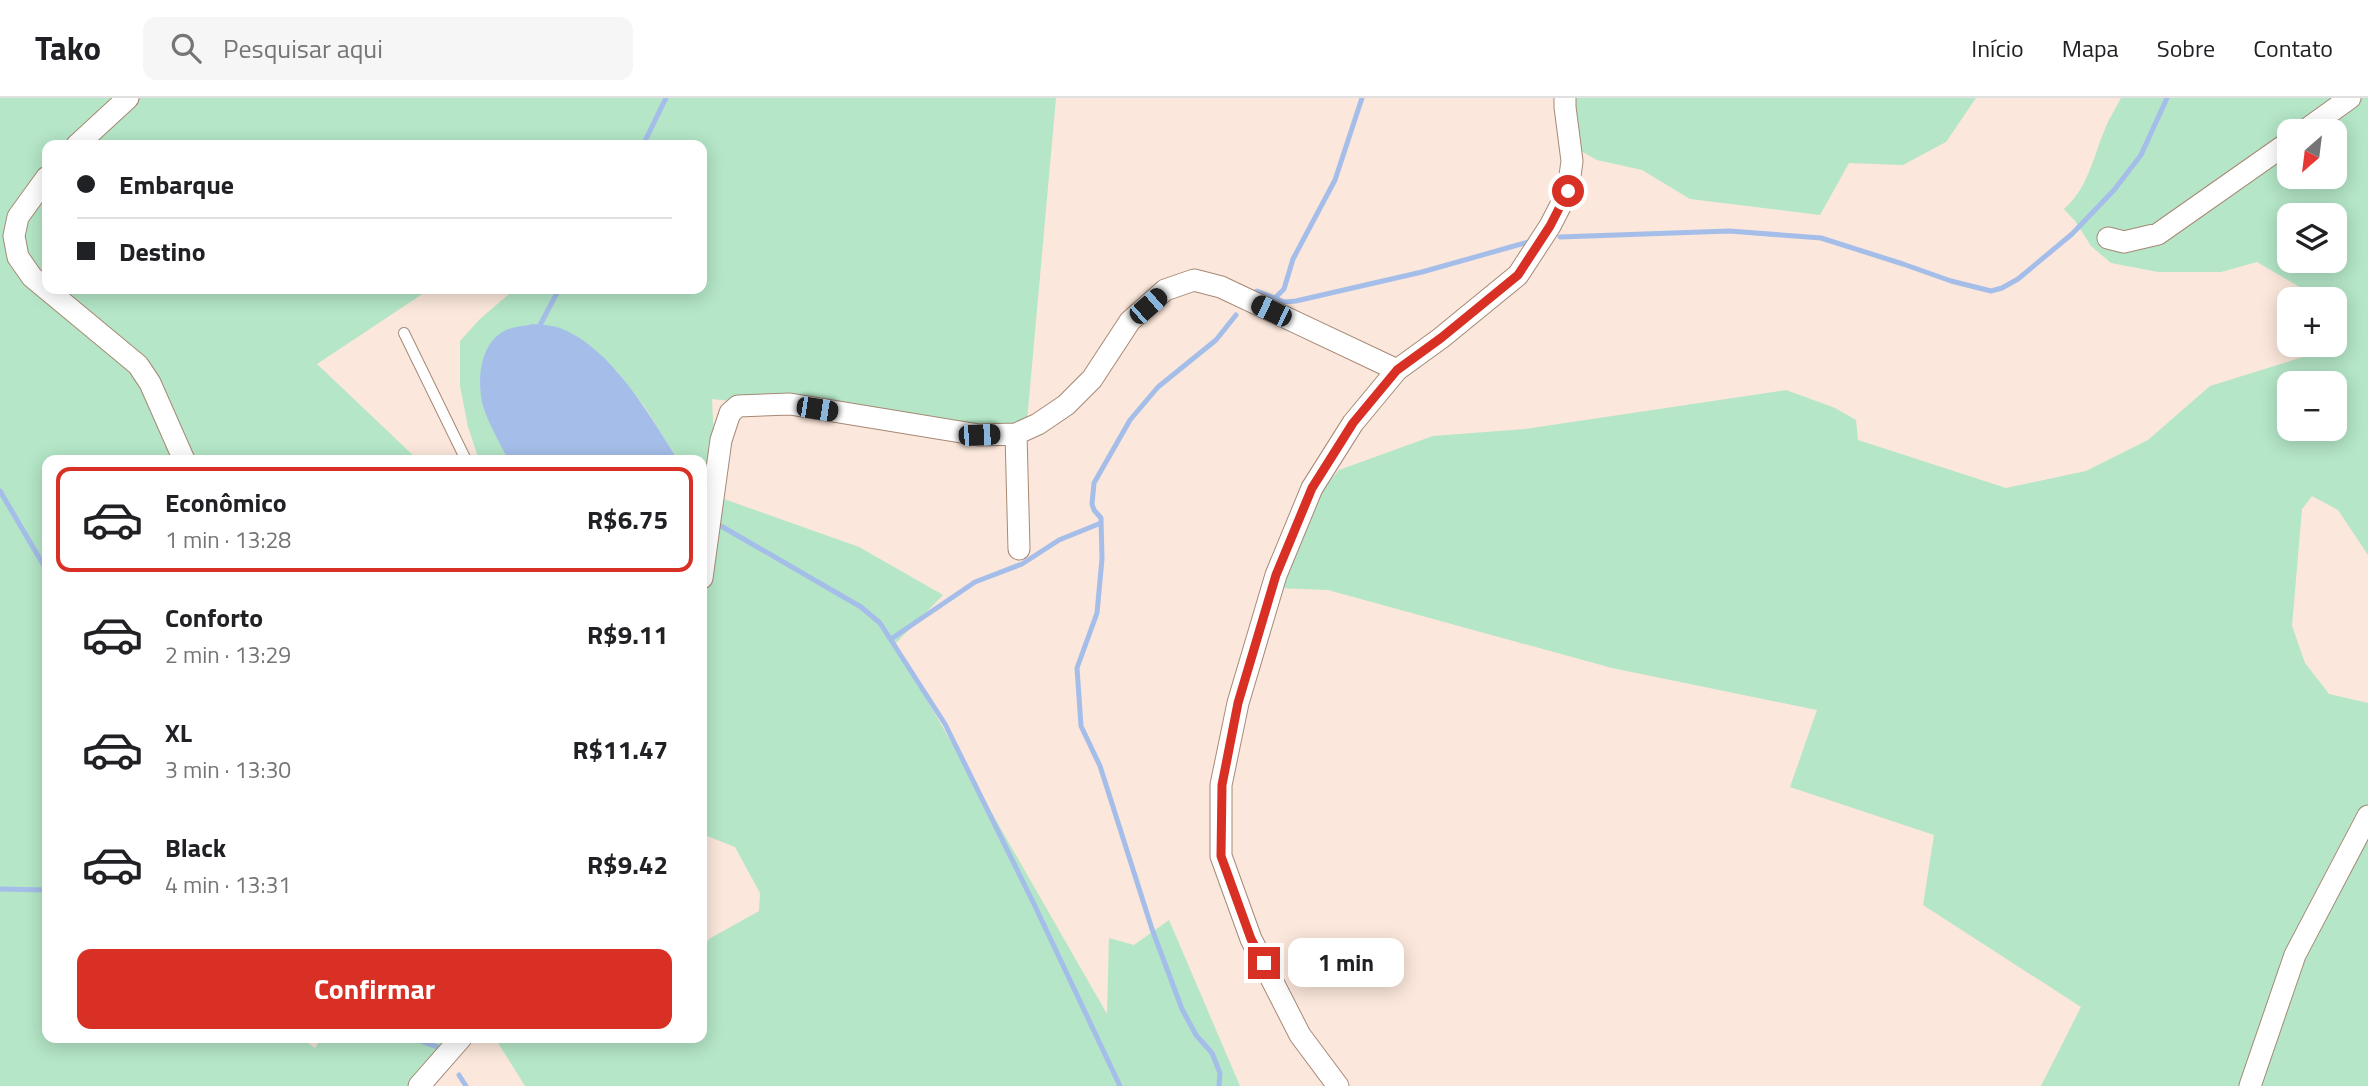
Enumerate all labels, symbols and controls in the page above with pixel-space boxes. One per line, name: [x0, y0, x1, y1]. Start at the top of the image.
search box: [143, 17, 633, 80]
text: Tako: [35, 23, 101, 73]
icon: search: [167, 29, 205, 67]
text: Pesquisar aqui: [223, 29, 383, 68]
text: Início: [1971, 30, 2024, 66]
text: Mapa: [2062, 30, 2119, 66]
text: Sobre: [2157, 30, 2215, 66]
text: Contato: [2253, 30, 2333, 66]
north arrow: [2277, 119, 2347, 189]
map controls: [2277, 119, 2347, 441]
text: Embarque: [119, 165, 234, 204]
route start: [1552, 175, 1584, 207]
button: layers: [2277, 203, 2347, 273]
text: Destino: [119, 232, 206, 271]
car: [1126, 284, 1171, 328]
button: +: [2277, 287, 2347, 357]
car: [1248, 292, 1295, 330]
button: −: [2277, 371, 2347, 441]
car: [795, 395, 840, 423]
car: [958, 424, 1001, 446]
text: Econômico: [165, 483, 287, 522]
icon: car: [81, 488, 144, 551]
text: R$6.75: [587, 500, 668, 539]
text: 1 min · 13:28: [165, 522, 291, 557]
text: Conforto: [165, 598, 263, 637]
icon: car: [81, 603, 144, 666]
text: R$9.11: [587, 615, 668, 654]
text: 2 min · 13:29: [165, 637, 291, 672]
text: XL: [165, 713, 192, 752]
icon: car: [81, 718, 144, 781]
text: R$11.47: [572, 730, 668, 769]
text: 3 min · 13:30: [165, 752, 291, 787]
text: Black: [165, 828, 226, 867]
icon: car: [81, 833, 144, 896]
text: R$9.42: [587, 845, 668, 884]
text: 4 min · 13:31: [165, 867, 291, 902]
callout: 1 min: [1288, 938, 1404, 988]
text: 1 min: [1318, 945, 1374, 980]
route end: [1248, 947, 1280, 979]
button: Confirmar: [77, 949, 672, 1029]

